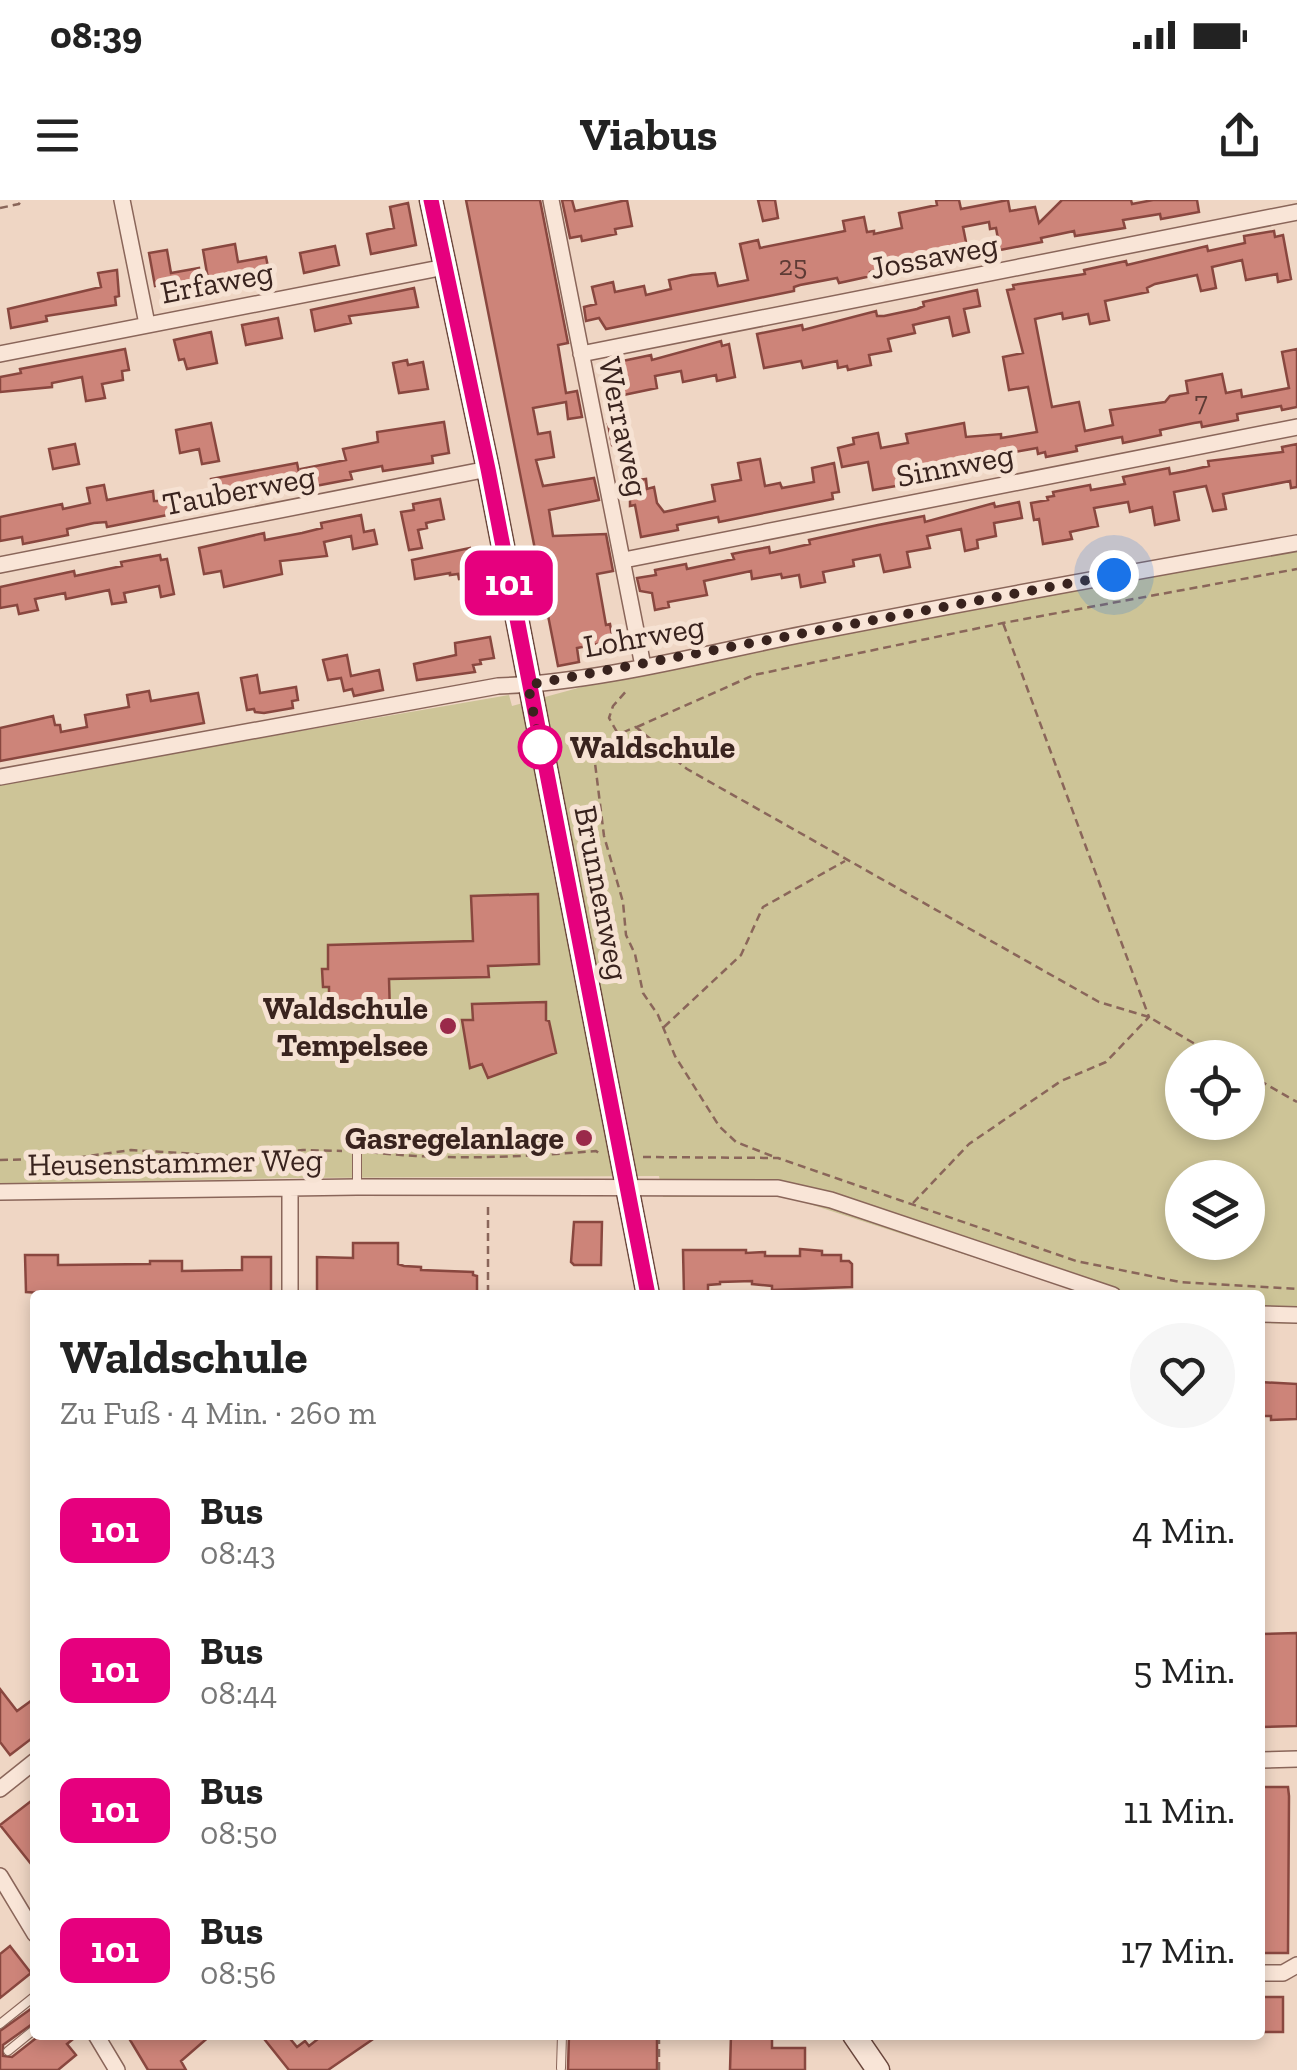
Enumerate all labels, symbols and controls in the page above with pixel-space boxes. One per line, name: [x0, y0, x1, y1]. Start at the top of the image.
text: 08:39: [50, 12, 142, 58]
icon: menu: [30, 108, 85, 163]
text: Viabus: [580, 108, 717, 162]
icon: share: [1212, 108, 1267, 163]
street label: Jossaweg: [867, 225, 1001, 287]
house number: 25: [779, 249, 807, 282]
street label: Erfaweg: [157, 252, 277, 312]
street label: Werraweg: [591, 354, 657, 500]
house number: 7: [1194, 385, 1208, 418]
street label: Sinnweg: [893, 435, 1017, 495]
street label: Tauberweg: [159, 457, 319, 523]
line badge: 101: [452, 550, 566, 616]
your location: [1089, 550, 1139, 600]
text: 101: [485, 562, 533, 604]
street label: Lohrweg: [581, 607, 707, 665]
marker: Waldschule: [519, 726, 561, 768]
place label: Waldschule: [570, 728, 735, 766]
street label: Brunnenweg: [566, 803, 638, 983]
place label: Waldschule Tempelsee: [263, 989, 428, 1064]
marker: Waldschule Tempelsee: [437, 1015, 459, 1037]
map controls: [1165, 1040, 1265, 1260]
button: locate: [1165, 1040, 1265, 1140]
place label: Gasregelanlage: [345, 1119, 564, 1157]
marker: Gasregelanlage: [573, 1127, 595, 1149]
street label: Heusenstammer Weg: [27, 1140, 323, 1184]
button: layers: [1165, 1160, 1265, 1260]
button: heart: [1130, 1323, 1235, 1428]
text: Waldschule: [60, 1328, 308, 1385]
text: Zu Fuß · 4 Min. · 260 m: [60, 1394, 376, 1432]
text: Bus: [200, 1488, 263, 1534]
text: 4 Min.: [1132, 1507, 1235, 1553]
text: 101: [91, 1509, 139, 1551]
text: 08:43: [200, 1534, 276, 1572]
text: Bus: [200, 1628, 263, 1674]
text: 5 Min.: [1133, 1647, 1235, 1693]
text: 101: [91, 1649, 139, 1691]
text: 08:44: [200, 1674, 277, 1712]
text: Bus: [200, 1768, 263, 1814]
text: 11 Min.: [1123, 1787, 1235, 1833]
text: 101: [91, 1789, 139, 1831]
text: 08:50: [200, 1814, 278, 1852]
text: Bus: [200, 1908, 263, 1954]
text: 17 Min.: [1121, 1927, 1235, 1973]
text: 101: [91, 1929, 139, 1971]
text: 08:56: [200, 1954, 276, 1992]

